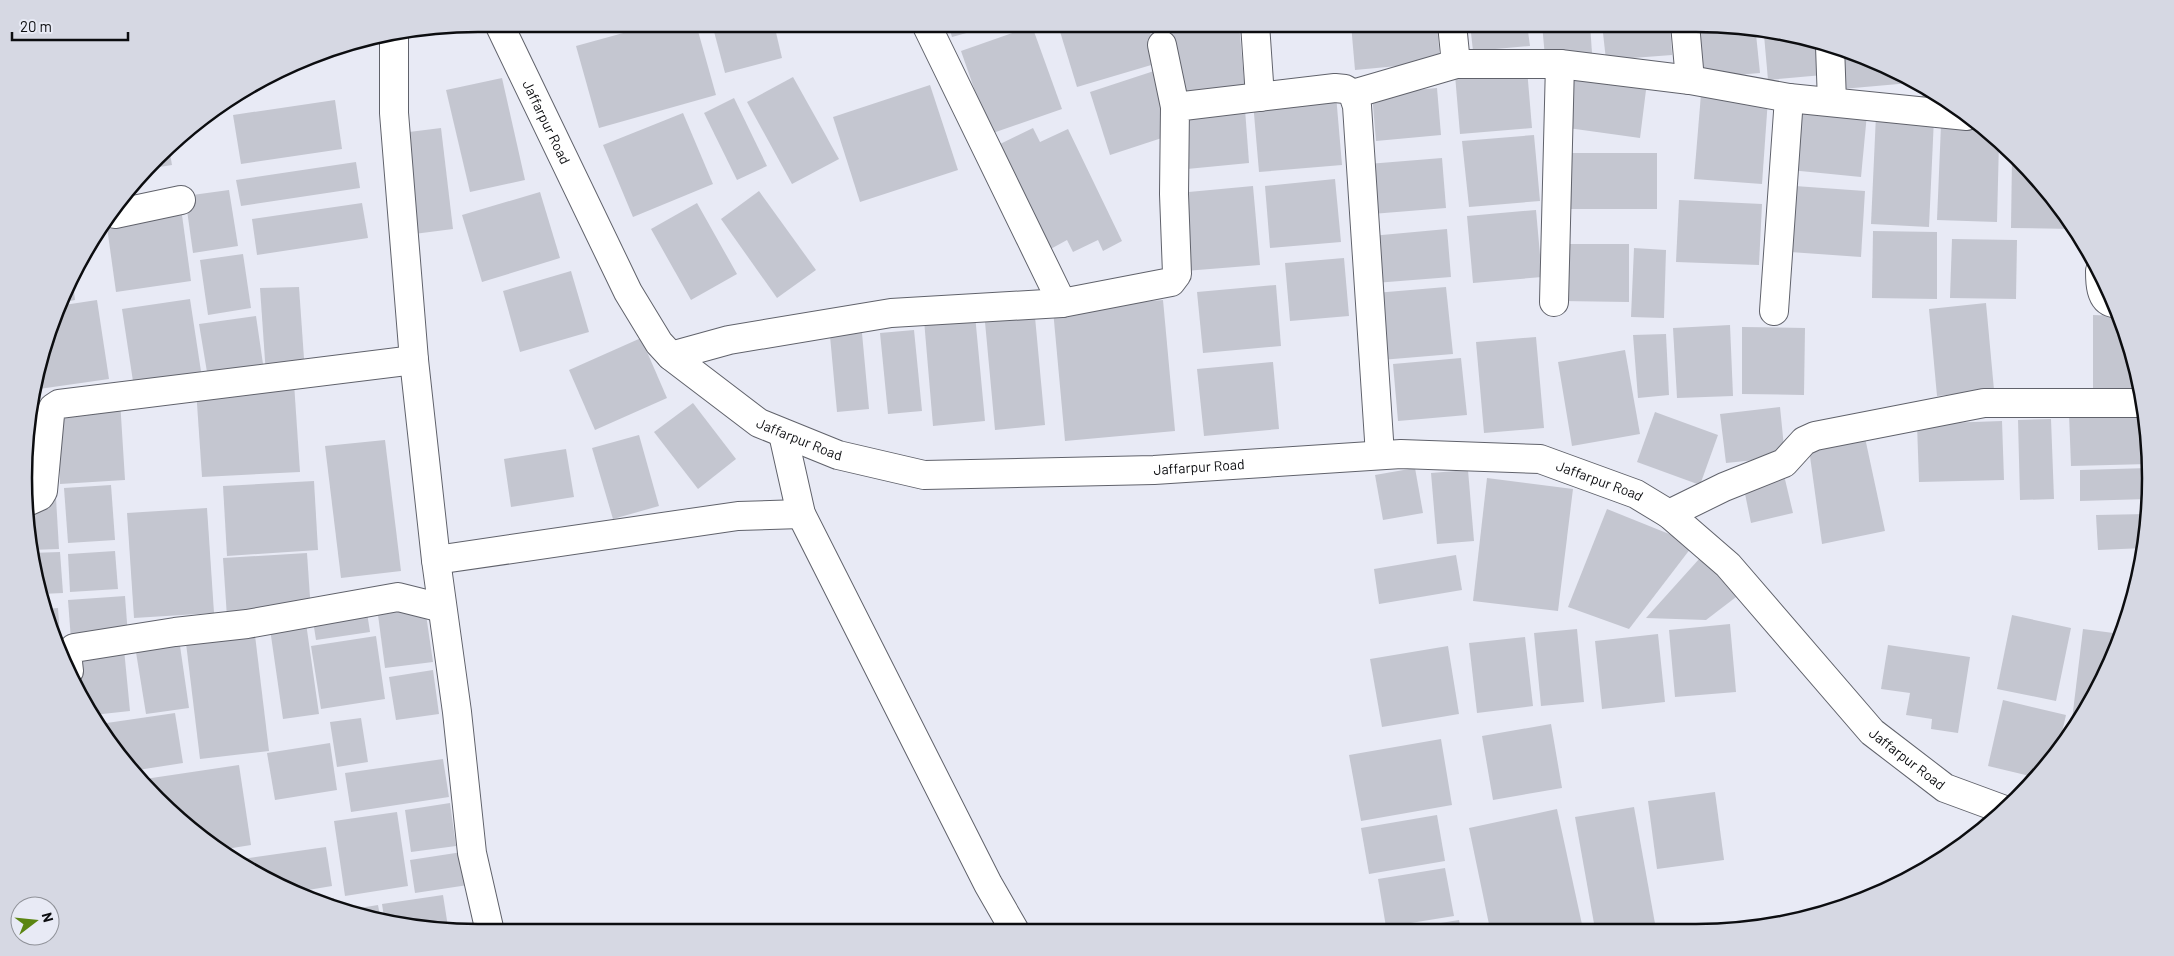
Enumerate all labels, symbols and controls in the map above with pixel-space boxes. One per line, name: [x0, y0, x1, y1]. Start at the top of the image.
scale bar: [12, 10, 129, 42]
text: 20 m: [20, 17, 52, 35]
street label: Jaffarpur Road: [519, 77, 574, 167]
street label: Jaffarpur Road: [754, 414, 844, 464]
street label: Jaffarpur Road: [1153, 455, 1245, 478]
street label: Jaffarpur Road: [1554, 457, 1647, 504]
street label: Jaffarpur Road: [1866, 724, 1949, 793]
north arrow: [10, 896, 60, 946]
text: N: [39, 910, 57, 924]

